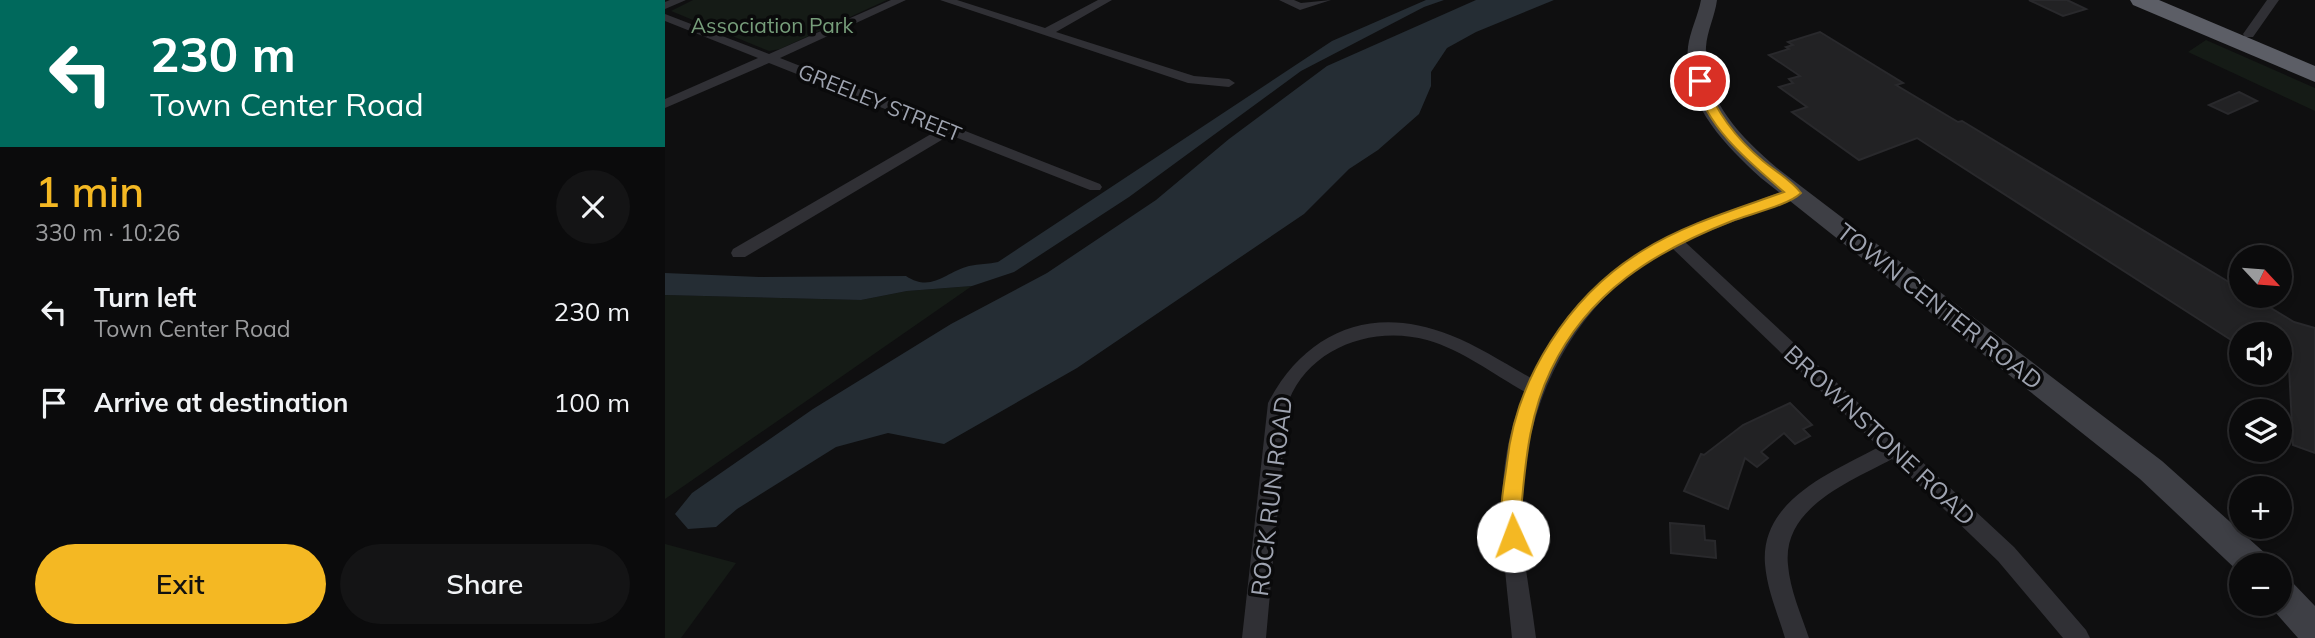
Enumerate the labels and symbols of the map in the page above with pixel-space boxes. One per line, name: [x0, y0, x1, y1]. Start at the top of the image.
park label: Association Park: [691, 12, 853, 38]
pin: [1670, 51, 1730, 111]
street label: GREELEY STREET: [795, 57, 966, 147]
street label: TOWN CENTER ROAD: [1831, 216, 2049, 396]
north arrow: [2229, 245, 2293, 308]
street label: BROWNSTONE ROAD: [1778, 339, 1982, 531]
street label: ROCK RUN ROAD: [1244, 394, 1298, 598]
position arrow: [1476, 499, 1550, 573]

